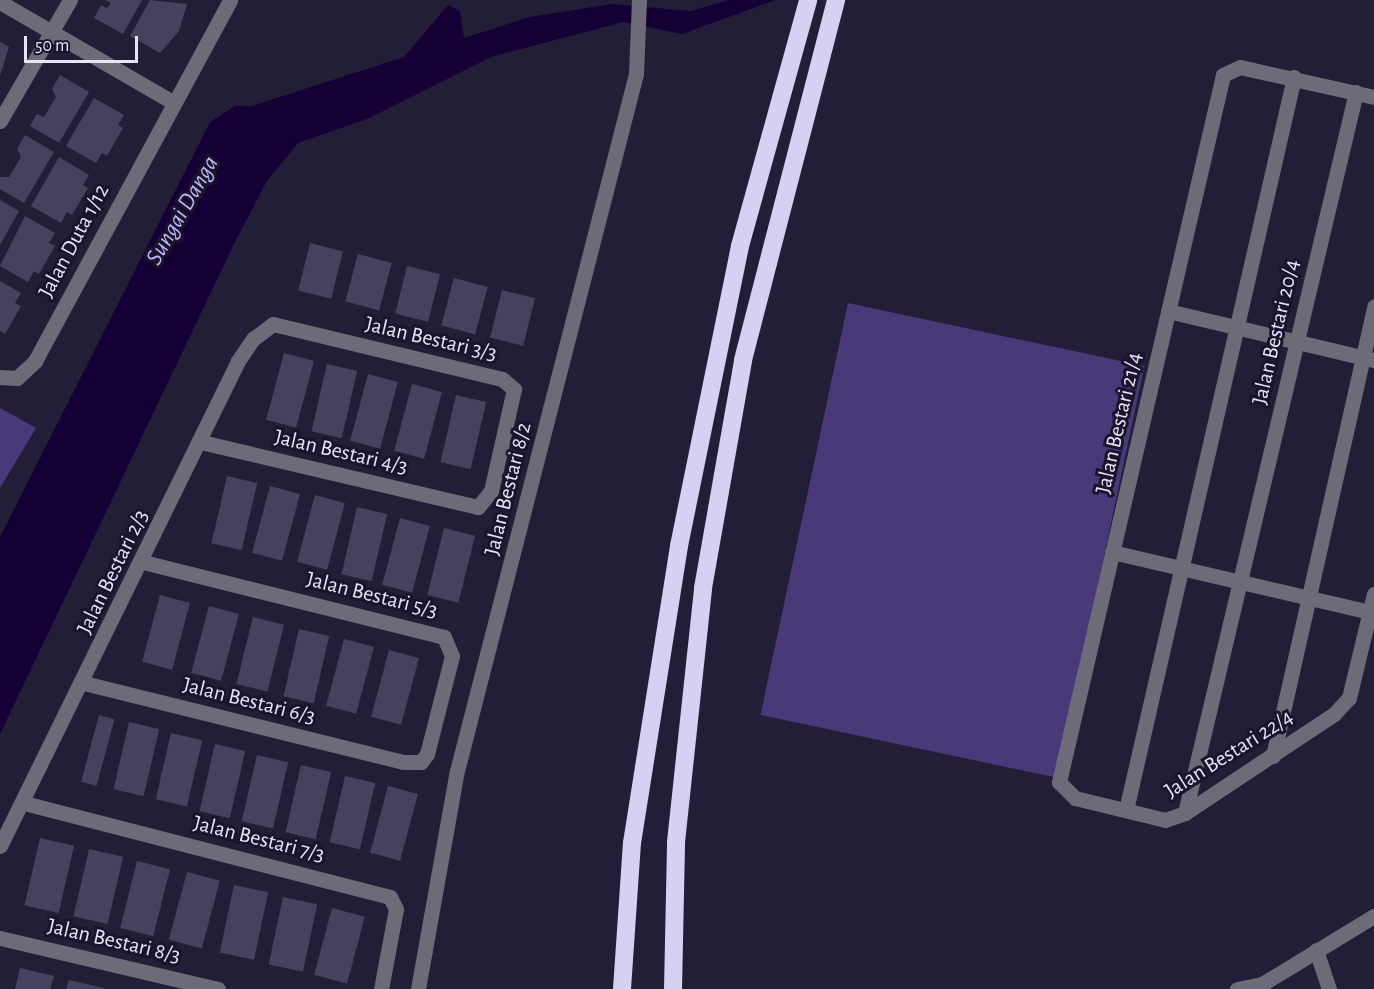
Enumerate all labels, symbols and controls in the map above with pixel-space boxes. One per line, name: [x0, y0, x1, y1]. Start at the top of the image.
scale bar: [27, 24, 141, 62]
text: 50 m: [35, 37, 69, 55]
water label: Sungai Danga: [140, 151, 226, 271]
street label: Jalan Duta 1/12: [33, 180, 115, 302]
street label: Jalan Bestari 20/4: [1246, 257, 1306, 407]
street label: Jalan Bestari 3/3: [363, 311, 499, 367]
street label: Jalan Bestari 21/4: [1090, 350, 1148, 496]
street label: Jalan Bestari 8/2: [479, 420, 537, 558]
street label: Jalan Bestari 4/3: [272, 424, 410, 480]
street label: Jalan Bestari 2/3: [72, 505, 154, 639]
street label: Jalan Bestari 5/3: [304, 566, 440, 624]
street label: Jalan Bestari 6/3: [180, 672, 318, 730]
street label: Jalan Bestari 22/4: [1160, 704, 1298, 804]
street label: Jalan Bestari 7/3: [191, 810, 327, 868]
street label: Jalan Bestari 8/3: [45, 913, 183, 969]

